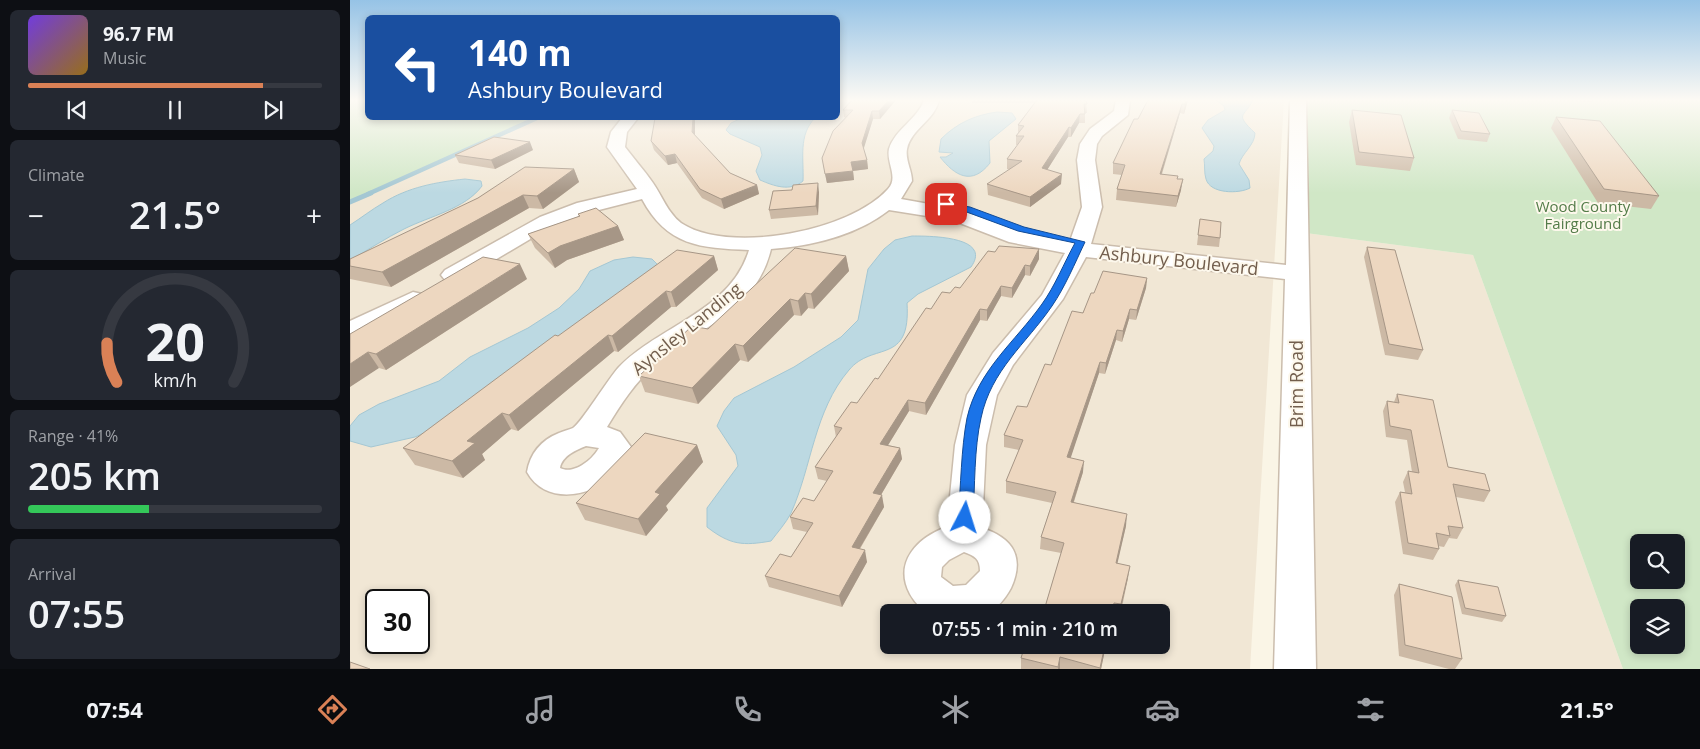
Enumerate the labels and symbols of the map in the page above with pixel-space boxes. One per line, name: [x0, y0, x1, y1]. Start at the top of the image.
pin: [925, 183, 967, 225]
park label: Wood County Fairground: [1536, 196, 1631, 233]
street label: Ashbury Boulevard: [1098, 240, 1260, 280]
street label: Aynsley Landing: [626, 276, 747, 380]
street label: Brim Road: [1284, 340, 1308, 428]
position arrow: [938, 491, 990, 543]
speed limit sign: 30: [365, 589, 430, 654]

